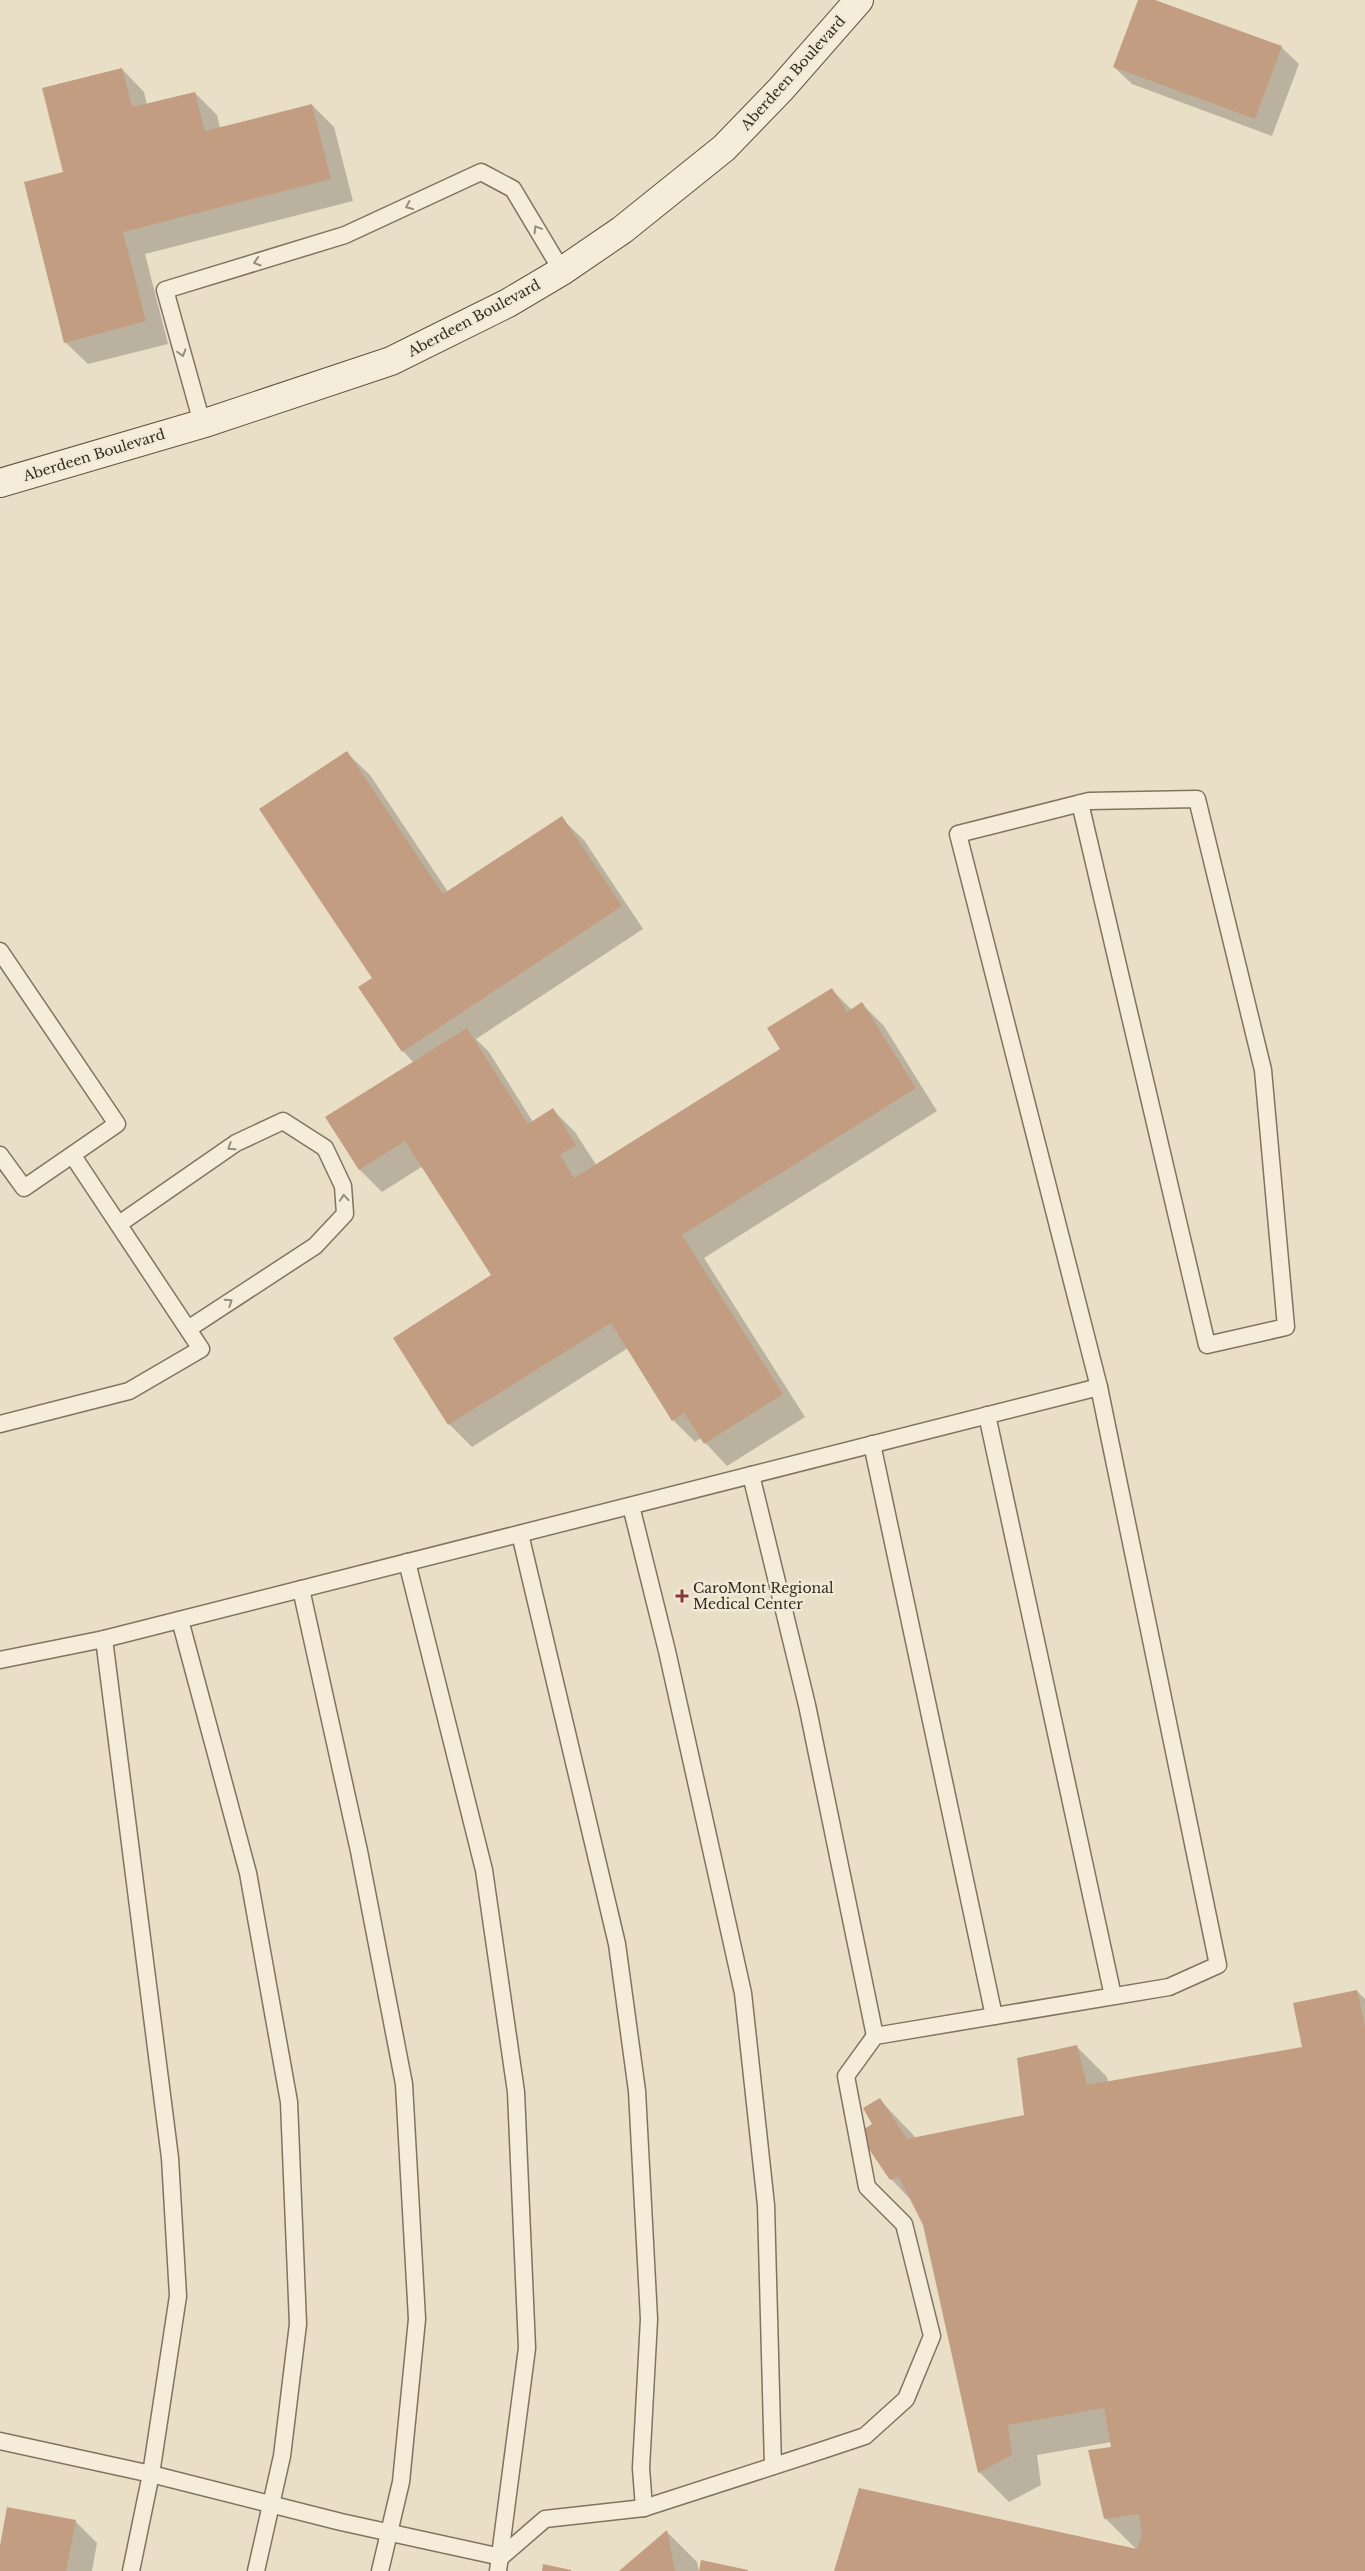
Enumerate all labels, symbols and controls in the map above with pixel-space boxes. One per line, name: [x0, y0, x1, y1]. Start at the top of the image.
street label: Aberdeen Boulevard: [736, 12, 849, 135]
one-way arrow: [405, 199, 414, 210]
one-way arrow: [534, 226, 544, 235]
one-way arrow: [253, 256, 261, 266]
street label: Aberdeen Boulevard: [404, 275, 544, 361]
one-way arrow: [177, 349, 187, 357]
street label: Aberdeen Boulevard: [20, 425, 168, 485]
one-way arrow: [227, 1140, 236, 1150]
one-way arrow: [339, 1194, 350, 1202]
one-way arrow: [223, 1299, 232, 1309]
place label: CaroMont Regional Medical Center: [693, 1579, 834, 1613]
marker: CaroMont Regional Medical Center: [675, 1589, 689, 1603]

